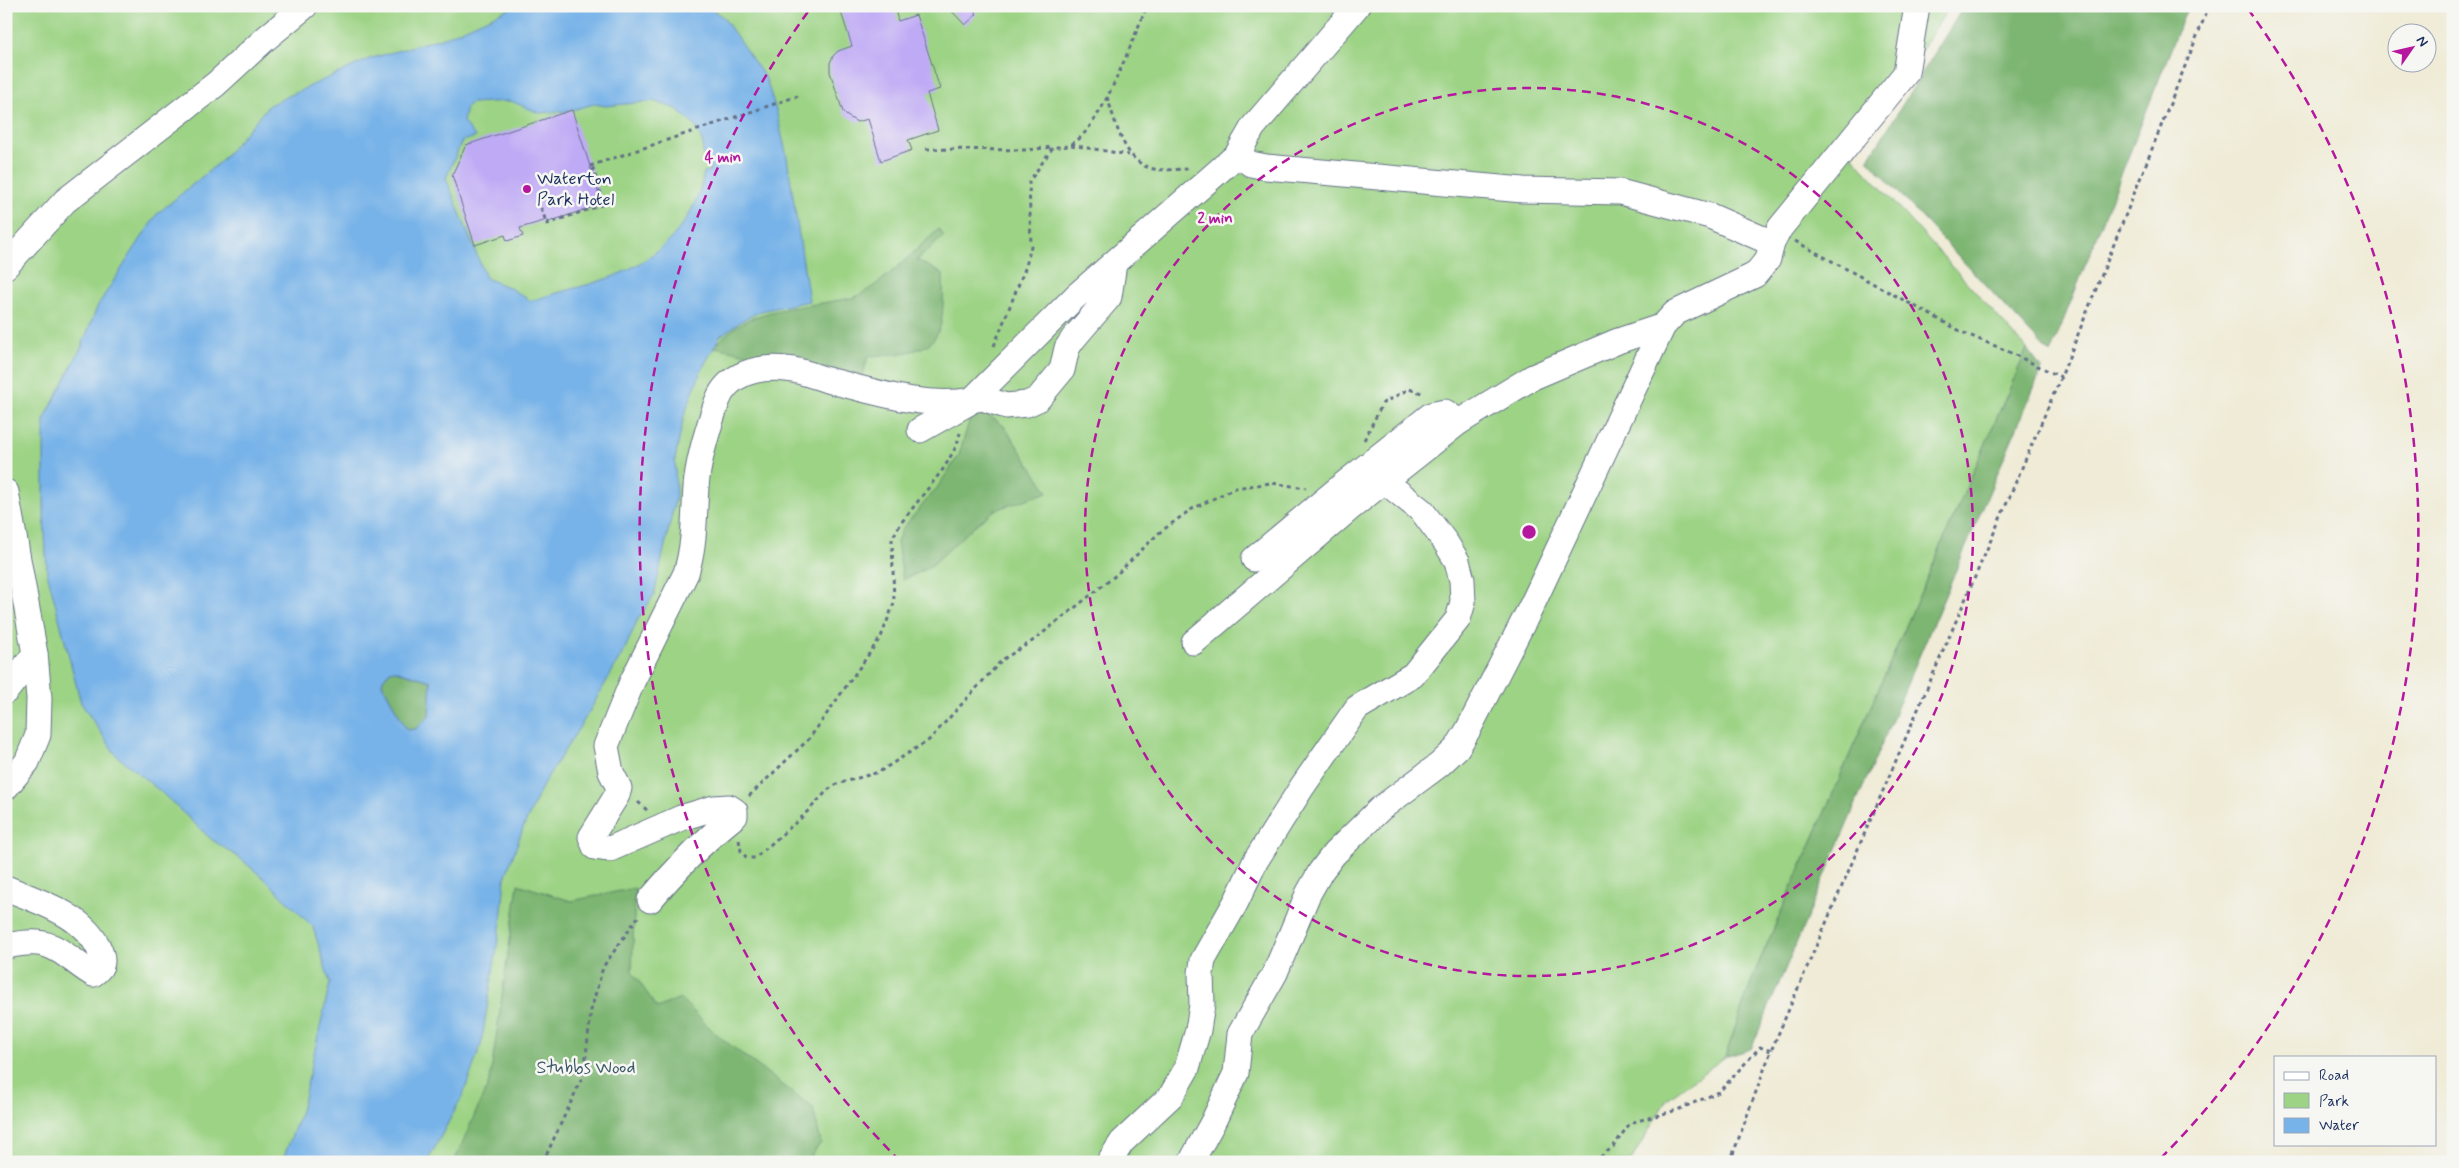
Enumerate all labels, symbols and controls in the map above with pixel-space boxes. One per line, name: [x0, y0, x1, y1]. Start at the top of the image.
north arrow: [2386, 22, 2436, 72]
text: N: [2412, 32, 2432, 50]
text: 4 min: [705, 148, 741, 168]
place label: Waterton Park Hotel: [537, 167, 614, 212]
marker: Waterton Park Hotel: [521, 183, 533, 195]
text: 2 min: [1197, 209, 1233, 229]
centre of rings: [1520, 523, 1538, 541]
park label: Stubbs Wood: [536, 1056, 636, 1080]
legend: [2274, 1056, 2436, 1146]
text: Road: [2319, 1066, 2349, 1086]
text: Park: [2319, 1092, 2349, 1112]
text: Water: [2319, 1116, 2359, 1136]

